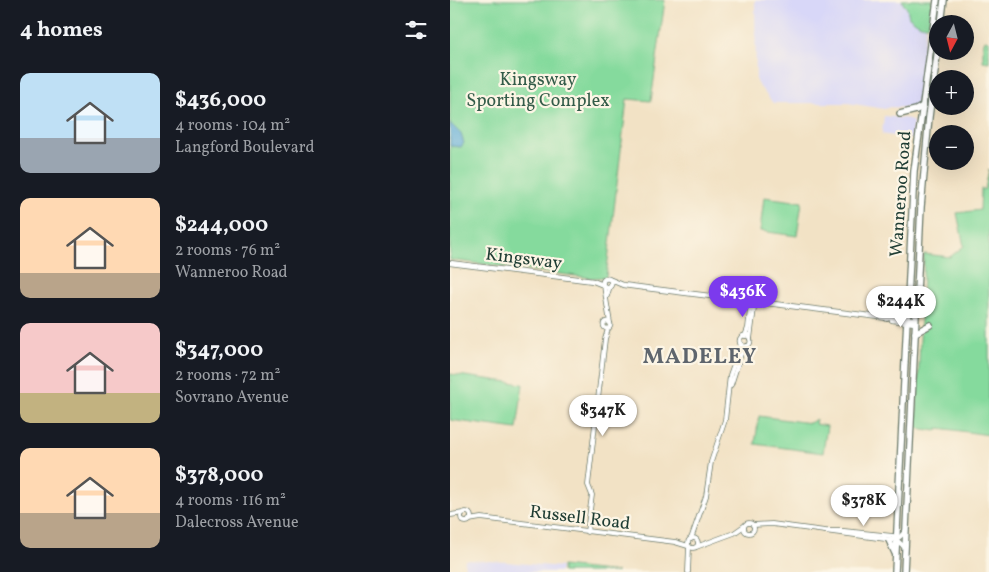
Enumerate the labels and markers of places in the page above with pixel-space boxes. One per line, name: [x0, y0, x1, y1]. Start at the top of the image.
pin: $436K: [708, 276, 778, 318]
pin: $244K: [866, 286, 936, 328]
pin: $347K: [568, 394, 638, 437]
pin: $378K: [829, 484, 899, 527]

